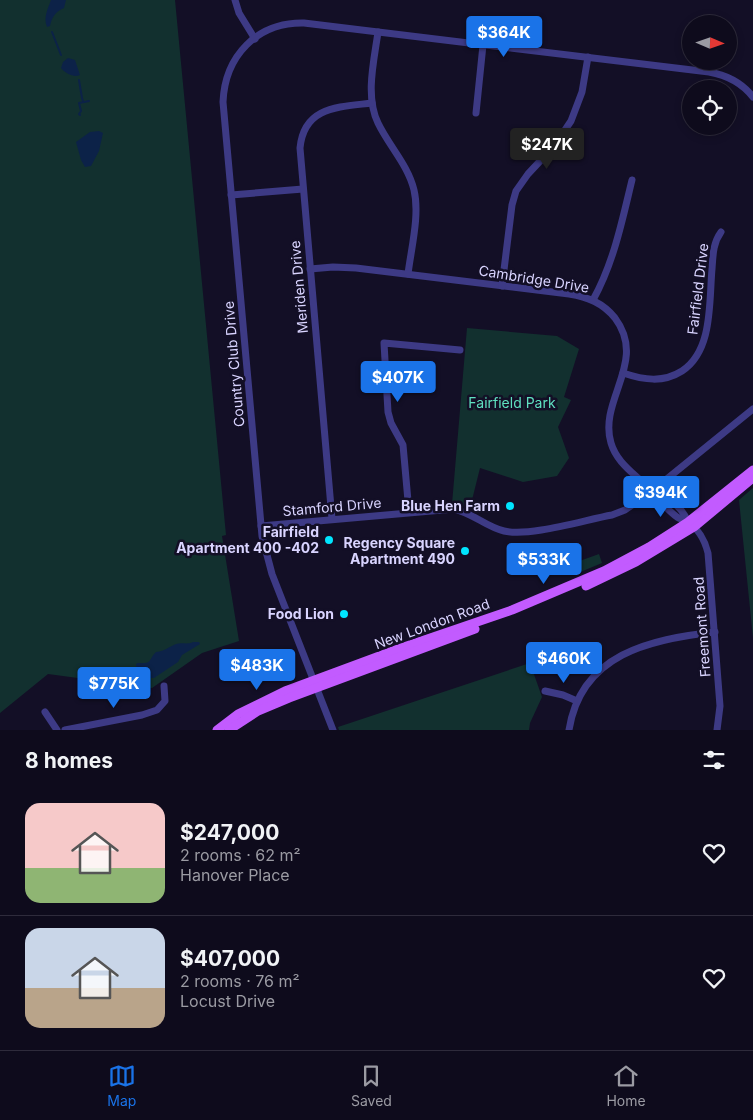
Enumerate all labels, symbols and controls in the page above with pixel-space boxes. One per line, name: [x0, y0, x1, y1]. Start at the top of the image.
pin: $364K: [469, 15, 539, 58]
north arrow: [682, 15, 738, 70]
map controls: [682, 15, 737, 135]
text: $364K: [477, 22, 531, 42]
button: locate: [682, 80, 737, 135]
pin: $247K: [512, 128, 582, 170]
text: $247K: [521, 134, 573, 154]
street label: Meriden Drive: [286, 240, 311, 334]
street label: Fairfield Drive: [683, 242, 712, 336]
street label: Cambridge Drive: [478, 261, 591, 296]
street label: Country Club Drive: [220, 300, 247, 428]
pin: $407K: [363, 360, 433, 403]
text: $407K: [372, 367, 424, 387]
park label: Fairfield Park: [468, 394, 556, 411]
pin: $394K: [626, 476, 696, 518]
text: $394K: [634, 482, 688, 502]
street label: Stamford Drive: [282, 494, 382, 519]
place label: Blue Hen Farm: [401, 497, 500, 514]
marker: Blue Hen Farm: [504, 500, 516, 512]
place label: Fairfield Apartment 400 -402: [176, 523, 319, 556]
marker: Fairfield Apartment 400 -402: [323, 534, 335, 546]
place label: Regency Square Apartment 490: [343, 534, 455, 567]
pin: $533K: [509, 542, 579, 585]
marker: Regency Square Apartment 490: [459, 545, 471, 557]
text: $533K: [518, 549, 570, 569]
street label: Freemont Road: [690, 576, 713, 678]
street label: New London Road: [372, 595, 492, 652]
place label: Food Lion: [268, 605, 334, 622]
marker: Food Lion: [338, 608, 350, 620]
pin: $460K: [529, 642, 599, 684]
pin: $483K: [222, 648, 292, 691]
text: $460K: [537, 648, 591, 668]
text: $483K: [230, 655, 284, 675]
pin: $775K: [79, 666, 149, 709]
text: $775K: [89, 673, 139, 693]
icon: filters: [700, 746, 728, 774]
text: 8 homes: [25, 748, 113, 773]
text: $247,000: [180, 820, 279, 845]
icon: home: [65, 823, 125, 883]
icon: heart: [700, 839, 728, 867]
text: 2 rooms · 62 m²: [180, 845, 301, 865]
text: Hanover Place: [180, 865, 290, 885]
text: $407,000: [180, 946, 280, 971]
icon: home: [65, 948, 125, 1008]
icon: heart: [700, 964, 728, 992]
text: 2 rooms · 76 m²: [180, 971, 300, 991]
text: Locust Drive: [180, 991, 275, 1011]
tab: Map: [107, 1062, 136, 1109]
tab: Saved: [351, 1062, 392, 1109]
tab: Home: [606, 1062, 646, 1109]

